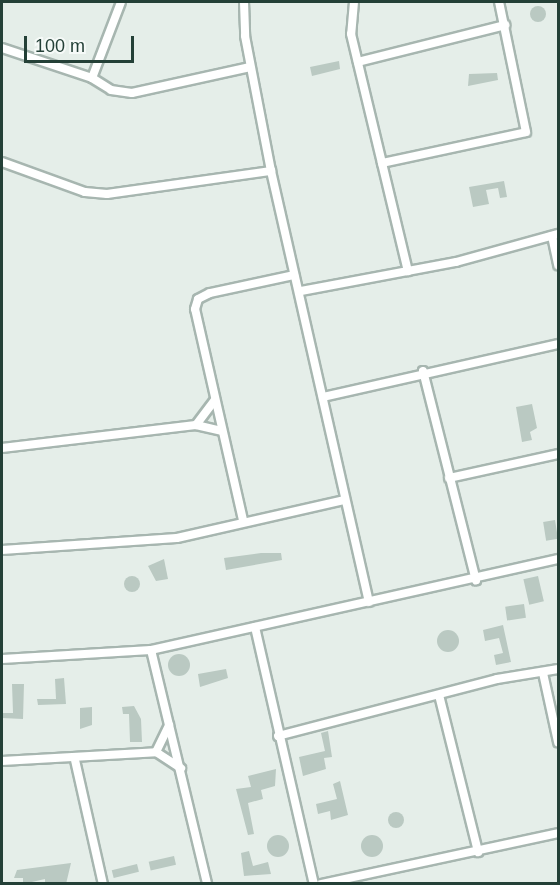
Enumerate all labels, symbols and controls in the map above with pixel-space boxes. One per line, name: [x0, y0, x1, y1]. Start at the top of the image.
scale bar: [27, 24, 136, 62]
text: 100 m: [35, 36, 85, 56]

